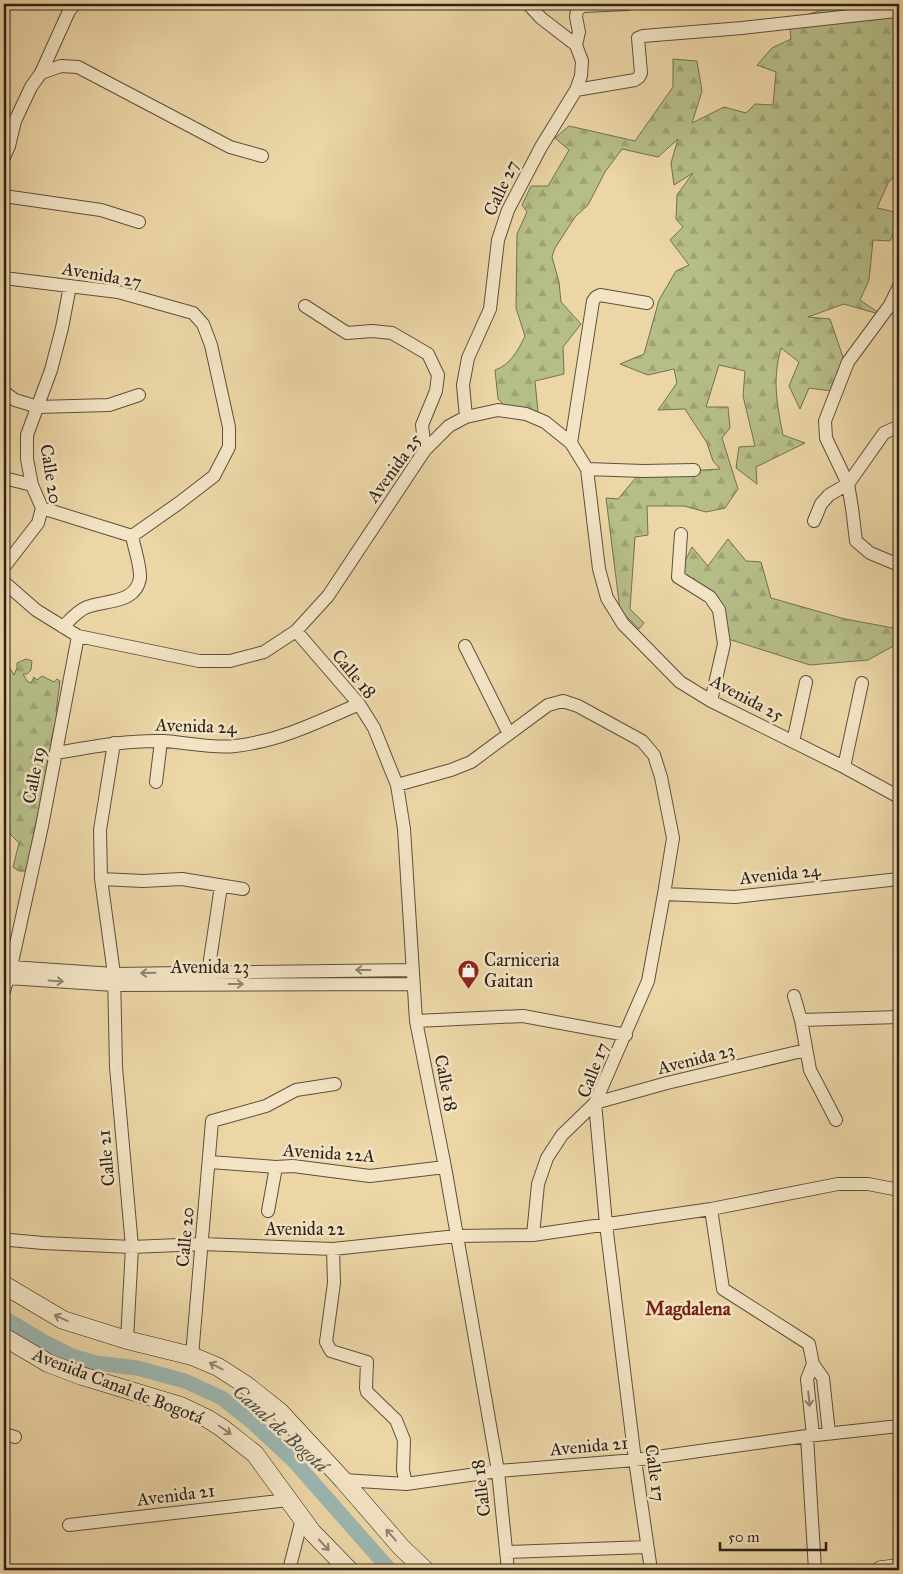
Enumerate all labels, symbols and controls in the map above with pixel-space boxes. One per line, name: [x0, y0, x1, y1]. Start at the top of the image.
street label: Calle 27: [479, 157, 523, 219]
street label: Avenida 27: [59, 257, 144, 293]
street label: Avenida 25: [361, 429, 427, 507]
street label: Calle 20: [35, 443, 67, 505]
street label: Calle 18: [327, 645, 381, 703]
street label: Avenida 25: [706, 669, 788, 727]
street label: Avenida 24: [154, 714, 238, 738]
street label: Calle 19: [18, 745, 50, 805]
street label: Avenida 24: [737, 859, 823, 889]
place label: Carniceria Gaitan: [484, 949, 560, 992]
street label: Avenida 23: [170, 956, 249, 978]
shop icon: Carniceria Gaitan: [456, 958, 480, 989]
one-way arrow: [355, 966, 371, 975]
one-way arrow: [140, 968, 156, 978]
one-way arrow: [48, 977, 64, 986]
one-way arrow: [228, 979, 244, 989]
street label: Calle 17: [572, 1039, 614, 1101]
street label: Avenida 23: [654, 1039, 737, 1079]
street label: Calle 18: [430, 1053, 462, 1113]
street label: Calle 21: [93, 1129, 119, 1187]
street label: Avenida 22A: [281, 1139, 376, 1167]
street label: Calle 20: [171, 1206, 199, 1268]
street label: Avenida 22: [264, 1218, 345, 1240]
district label: Magdalena: [645, 1297, 732, 1321]
one-way arrow: [54, 1313, 69, 1323]
street label: Avenida Canal de Bogotá: [28, 1343, 207, 1430]
one-way arrow: [208, 1361, 223, 1371]
water label: Canal de Bogotá: [228, 1380, 335, 1479]
one-way arrow: [804, 1391, 814, 1407]
one-way arrow: [218, 1425, 232, 1435]
street label: Avenida 21: [548, 1432, 629, 1460]
street label: Calle 17: [640, 1443, 670, 1503]
street label: Calle 18: [467, 1458, 495, 1518]
street label: Avenida 21: [135, 1479, 216, 1511]
scale bar: [720, 1519, 827, 1551]
text: 50 m: [728, 1528, 760, 1546]
one-way arrow: [385, 1529, 397, 1542]
one-way arrow: [318, 1539, 330, 1552]

